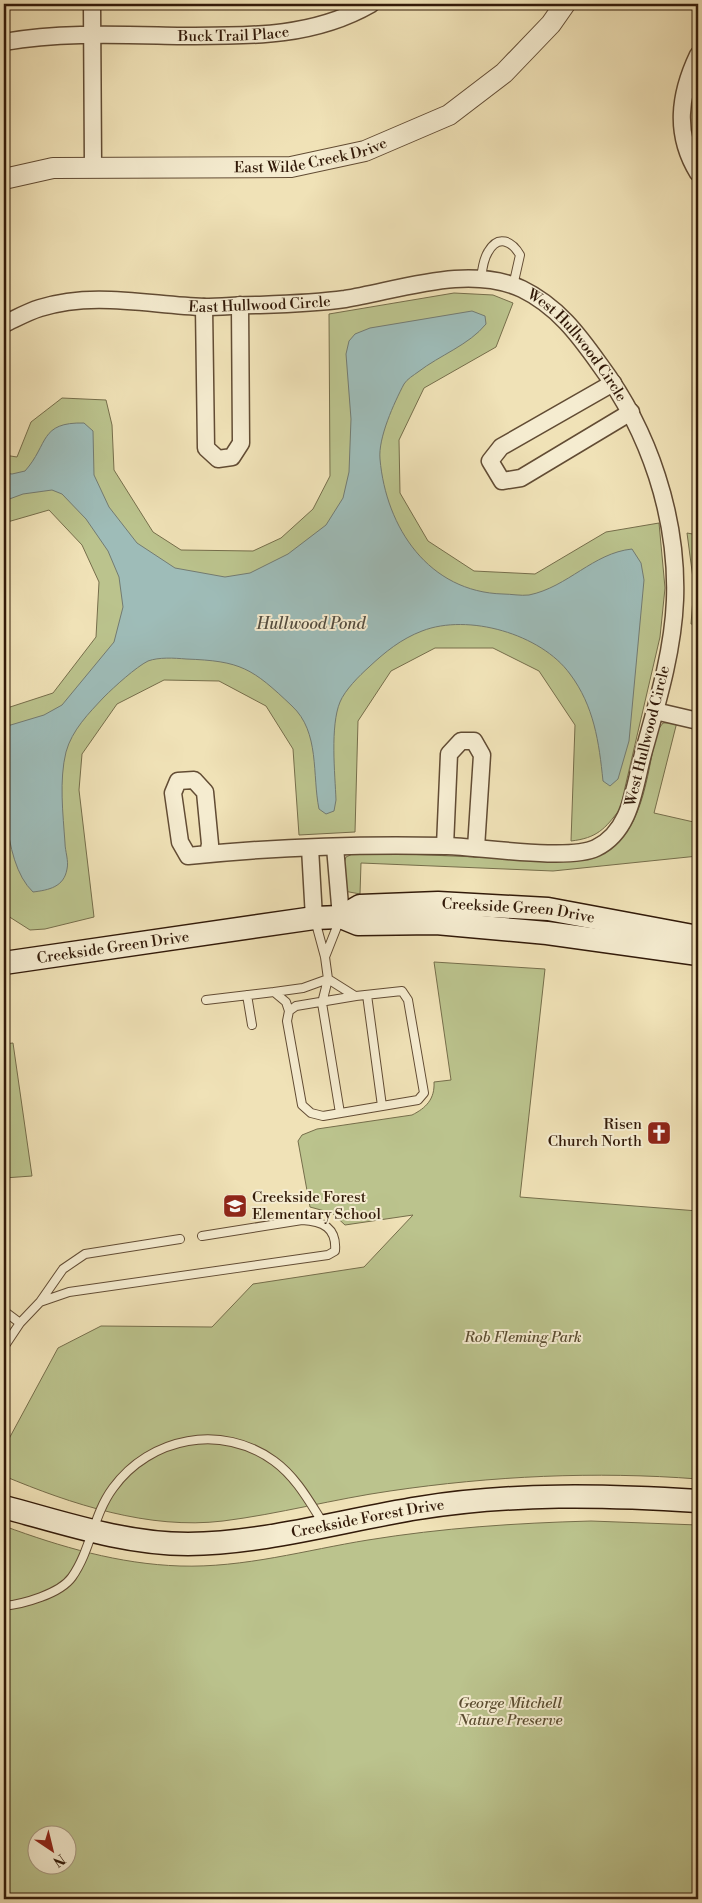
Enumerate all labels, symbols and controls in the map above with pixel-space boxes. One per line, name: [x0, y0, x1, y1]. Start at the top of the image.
street label: Buck Trail Place: [177, 22, 291, 46]
street label: East Wilde Creek Drive: [234, 134, 390, 177]
street label: West Hullwood Circle: [523, 284, 631, 405]
street label: East Hullwood Circle: [188, 292, 331, 317]
water label: Hullwood Pond: [256, 614, 366, 634]
street label: West Hullwood Circle: [621, 664, 674, 809]
street label: Creekside Green Drive: [441, 894, 596, 928]
street label: Creekside Green Drive: [35, 927, 190, 968]
place label: Risen Church North: [548, 1115, 642, 1151]
church icon: Risen Church North: [646, 1120, 672, 1146]
place label: Creekside Forest Elementary School: [252, 1188, 381, 1224]
school or university icon: Creekside Forest Elementary School: [222, 1193, 248, 1219]
park label: Rob Fleming Park: [463, 1328, 582, 1347]
street label: Creekside Forest Drive: [290, 1495, 445, 1542]
park label: George Mitchell Nature Preserve: [456, 1694, 563, 1730]
north arrow: [28, 1826, 78, 1876]
text: N: [49, 1849, 69, 1870]

